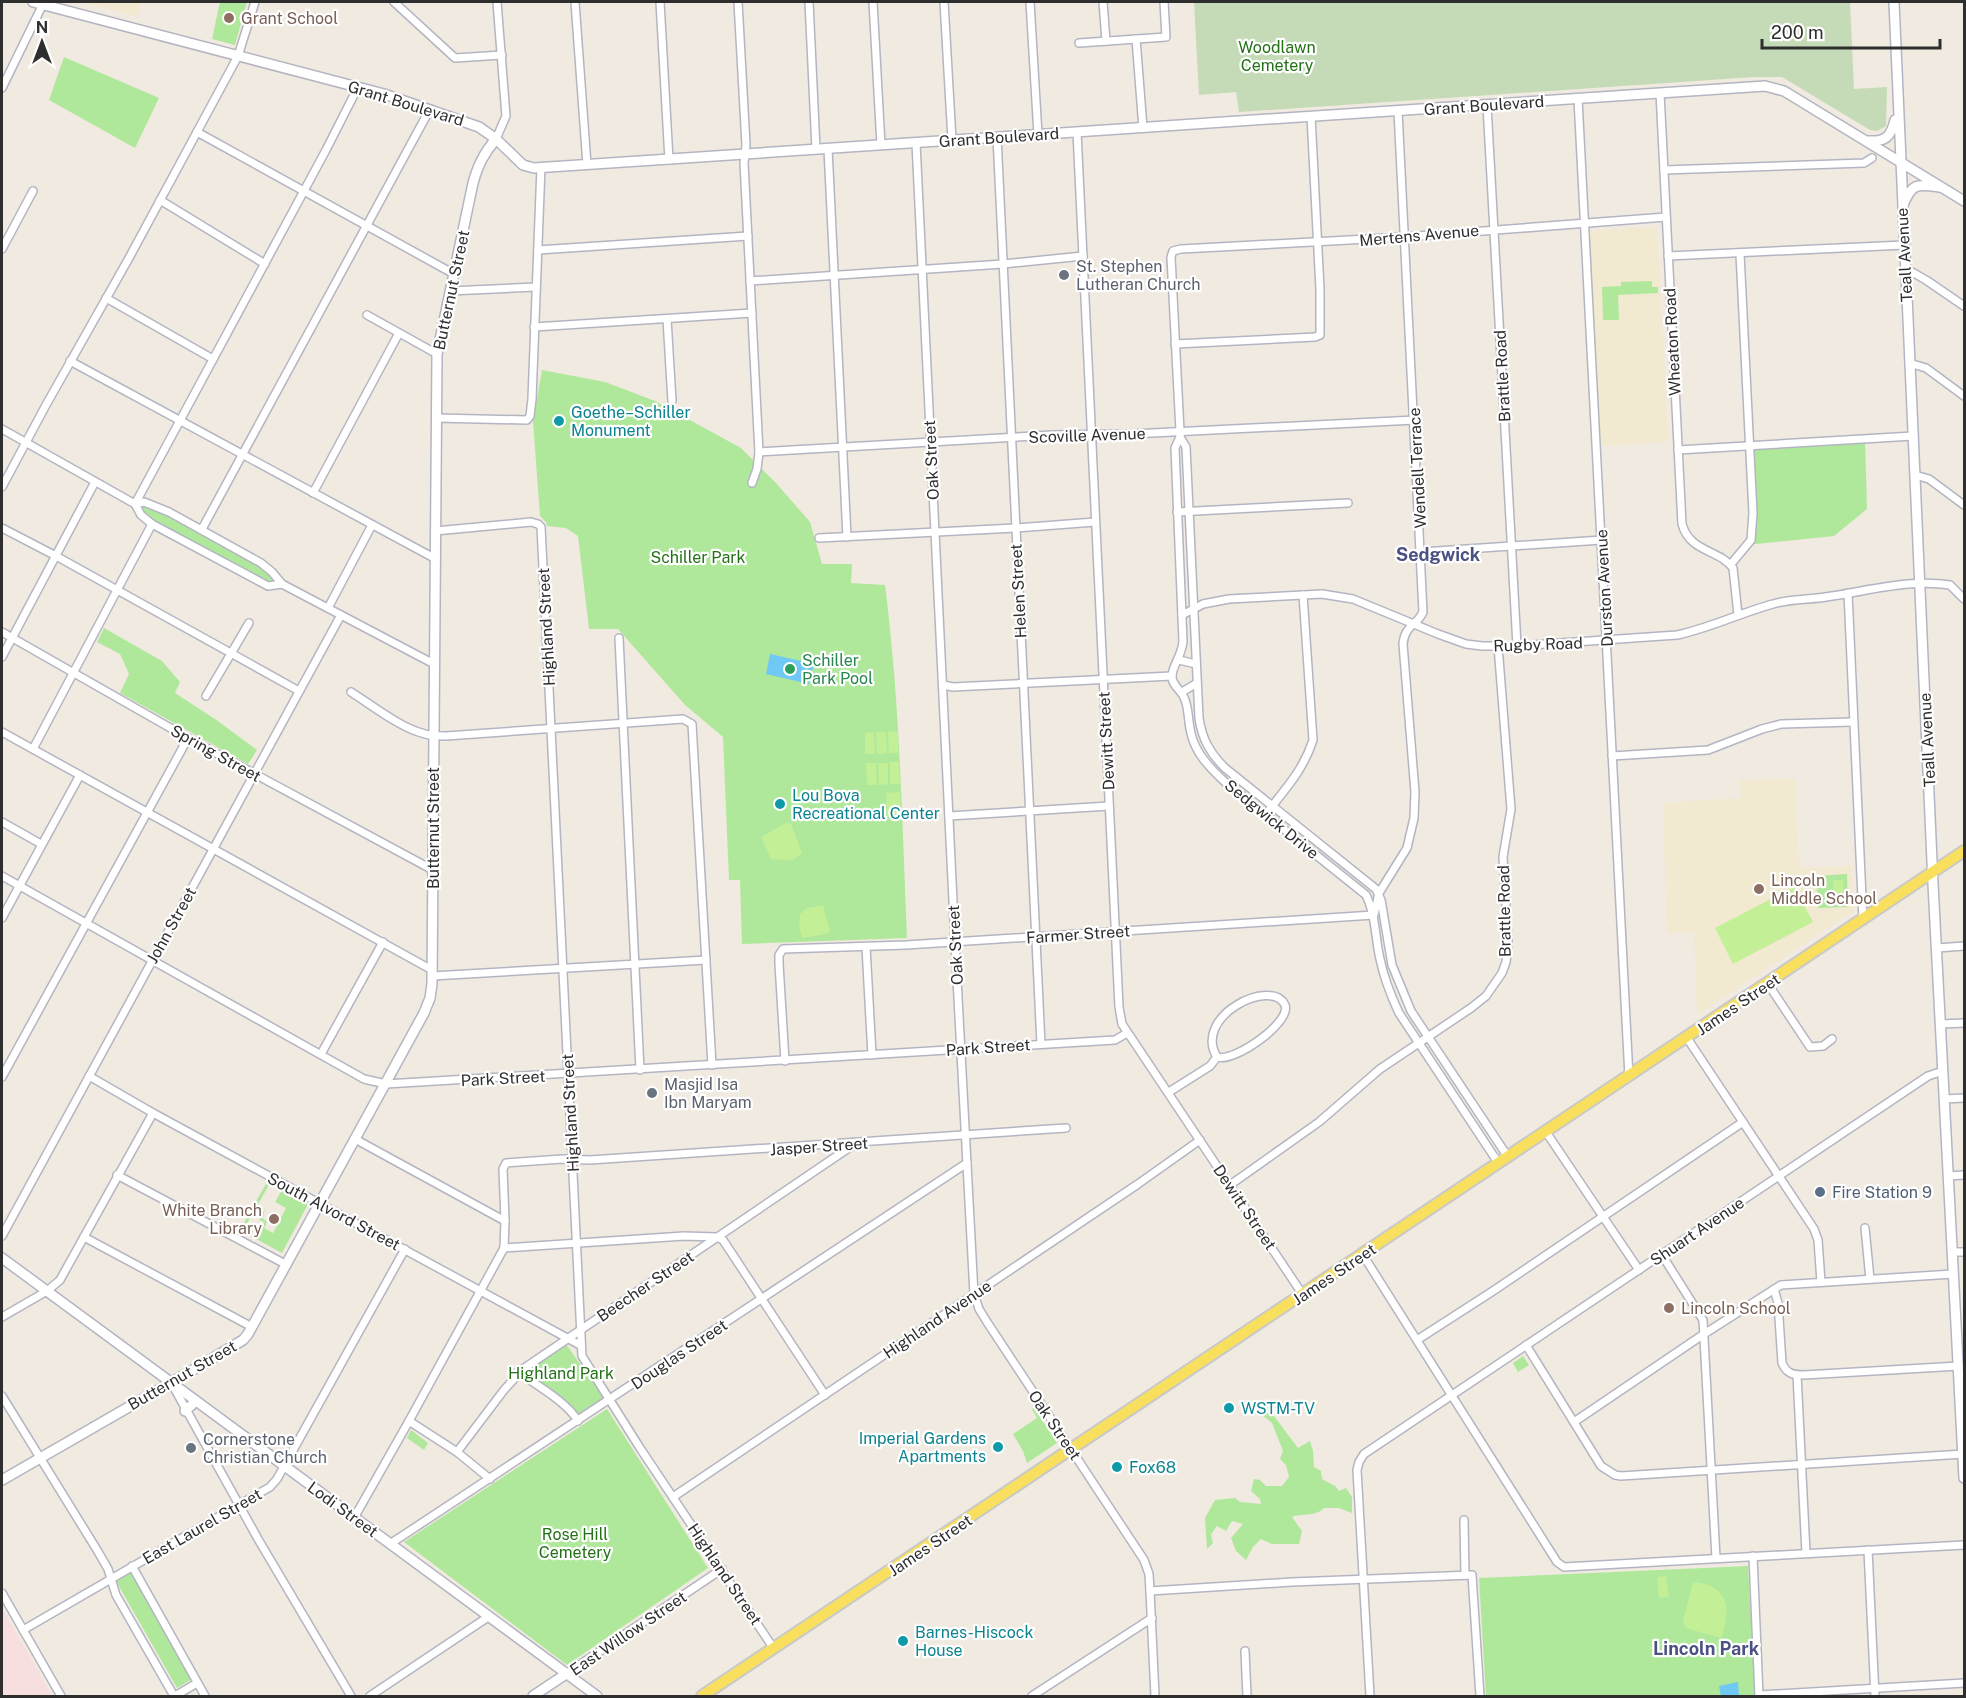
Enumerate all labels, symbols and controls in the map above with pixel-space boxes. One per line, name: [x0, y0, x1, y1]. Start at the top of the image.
place label: Grant School: [241, 9, 338, 28]
marker: Grant School: [222, 11, 236, 25]
north arrow: [12, 12, 72, 72]
scale bar: [1762, 12, 1940, 50]
text: N: [36, 18, 48, 37]
text: 200 m: [1771, 22, 1824, 43]
park label: Woodlawn Cemetery: [1238, 38, 1316, 75]
street label: Grant Boulevard: [345, 77, 466, 130]
street label: Grant Boulevard: [1423, 92, 1545, 119]
street label: Grant Boulevard: [938, 124, 1060, 151]
street label: Teall Avenue: [1893, 207, 1916, 303]
street label: Mertens Avenue: [1358, 221, 1480, 250]
street label: Butternut Street: [429, 228, 473, 352]
place label: St. Stephen Lutheran Church: [1076, 257, 1201, 294]
marker: St. Stephen Lutheran Church: [1057, 268, 1071, 282]
street label: Wheaton Road: [1660, 288, 1685, 396]
street label: Brattle Road: [1491, 330, 1514, 422]
place label: Goethe–Schiller Monument: [571, 403, 691, 440]
street label: Wendell Terrace: [1405, 407, 1430, 529]
marker: Goethe–Schiller Monument: [552, 414, 566, 428]
street label: Oak Street: [920, 420, 943, 500]
street label: Scoville Avenue: [1028, 424, 1146, 447]
street label: Durston Avenue: [1592, 529, 1617, 647]
street label: Helen Street: [1007, 543, 1030, 639]
district label: Sedgwick: [1396, 544, 1481, 565]
park label: Schiller Park: [651, 548, 746, 567]
street label: Highland Street: [534, 567, 559, 687]
street label: Rugby Road: [1493, 633, 1583, 656]
place label: Schiller Park Pool: [802, 651, 873, 688]
marker: Schiller Park Pool: [783, 662, 797, 676]
street label: Dewitt Street: [1094, 691, 1119, 791]
street label: Teall Avenue: [1916, 692, 1939, 788]
street label: Spring Street: [167, 721, 264, 786]
street label: Butternut Street: [424, 767, 443, 889]
street label: Sedgwick Drive: [1221, 776, 1323, 863]
place label: Lou Bova Recreational Center: [792, 786, 940, 823]
marker: Lou Bova Recreational Center: [773, 797, 787, 811]
street label: Brattle Road: [1494, 865, 1515, 957]
place label: Lincoln Middle School: [1771, 871, 1877, 908]
marker: Lincoln Middle School: [1752, 882, 1766, 896]
street label: John Street: [143, 884, 200, 967]
street label: Oak Street: [944, 905, 967, 985]
street label: Farmer Street: [1025, 921, 1131, 948]
street label: James Street: [1693, 970, 1784, 1039]
street label: Park Street: [945, 1035, 1031, 1060]
street label: Highland Street: [558, 1053, 583, 1173]
street label: Park Street: [460, 1067, 546, 1090]
place label: Masjid Isa Ibn Maryam: [664, 1075, 752, 1112]
marker: Masjid Isa Ibn Maryam: [645, 1086, 659, 1100]
street label: Jasper Street: [769, 1134, 869, 1159]
street label: Dewitt Street: [1209, 1161, 1280, 1254]
street label: South Alvord Street: [264, 1168, 403, 1254]
place label: Fire Station 9: [1832, 1183, 1932, 1202]
marker: Fire Station 9: [1813, 1185, 1827, 1199]
street label: Shuart Avenue: [1647, 1193, 1748, 1270]
place label: White Branch Library: [162, 1201, 262, 1238]
marker: White Branch Library: [267, 1212, 281, 1226]
street label: James Street: [1289, 1240, 1380, 1309]
street label: Beecher Street: [593, 1247, 697, 1326]
street label: Highland Avenue: [879, 1276, 995, 1363]
place label: Lincoln School: [1681, 1299, 1791, 1318]
marker: Lincoln School: [1662, 1301, 1676, 1315]
street label: Douglas Street: [628, 1315, 731, 1393]
street label: Butternut Street: [125, 1337, 240, 1414]
park label: Highland Park: [508, 1364, 614, 1383]
street label: Oak Street: [1024, 1387, 1085, 1464]
place label: WSTM-TV: [1241, 1399, 1315, 1418]
marker: WSTM-TV: [1222, 1401, 1236, 1415]
place label: Imperial Gardens Apartments: [859, 1429, 986, 1466]
place label: Cornerstone Christian Church: [203, 1430, 327, 1467]
marker: Imperial Gardens Apartments: [991, 1440, 1005, 1454]
marker: Cornerstone Christian Church: [184, 1441, 198, 1455]
place label: Fox68: [1129, 1458, 1176, 1477]
marker: Fox68: [1110, 1460, 1124, 1474]
street label: Lodi Street: [304, 1478, 382, 1541]
street label: East Laurel Street: [139, 1485, 265, 1568]
street label: James Street: [885, 1511, 976, 1580]
street label: Highland Street: [684, 1520, 766, 1629]
park label: Rose Hill Cemetery: [539, 1525, 612, 1562]
street label: East Willow Street: [566, 1587, 690, 1679]
place label: Barnes-Hiscock House: [915, 1623, 1033, 1660]
marker: Barnes-Hiscock House: [896, 1634, 910, 1648]
district label: Lincoln Park: [1653, 1638, 1760, 1659]

